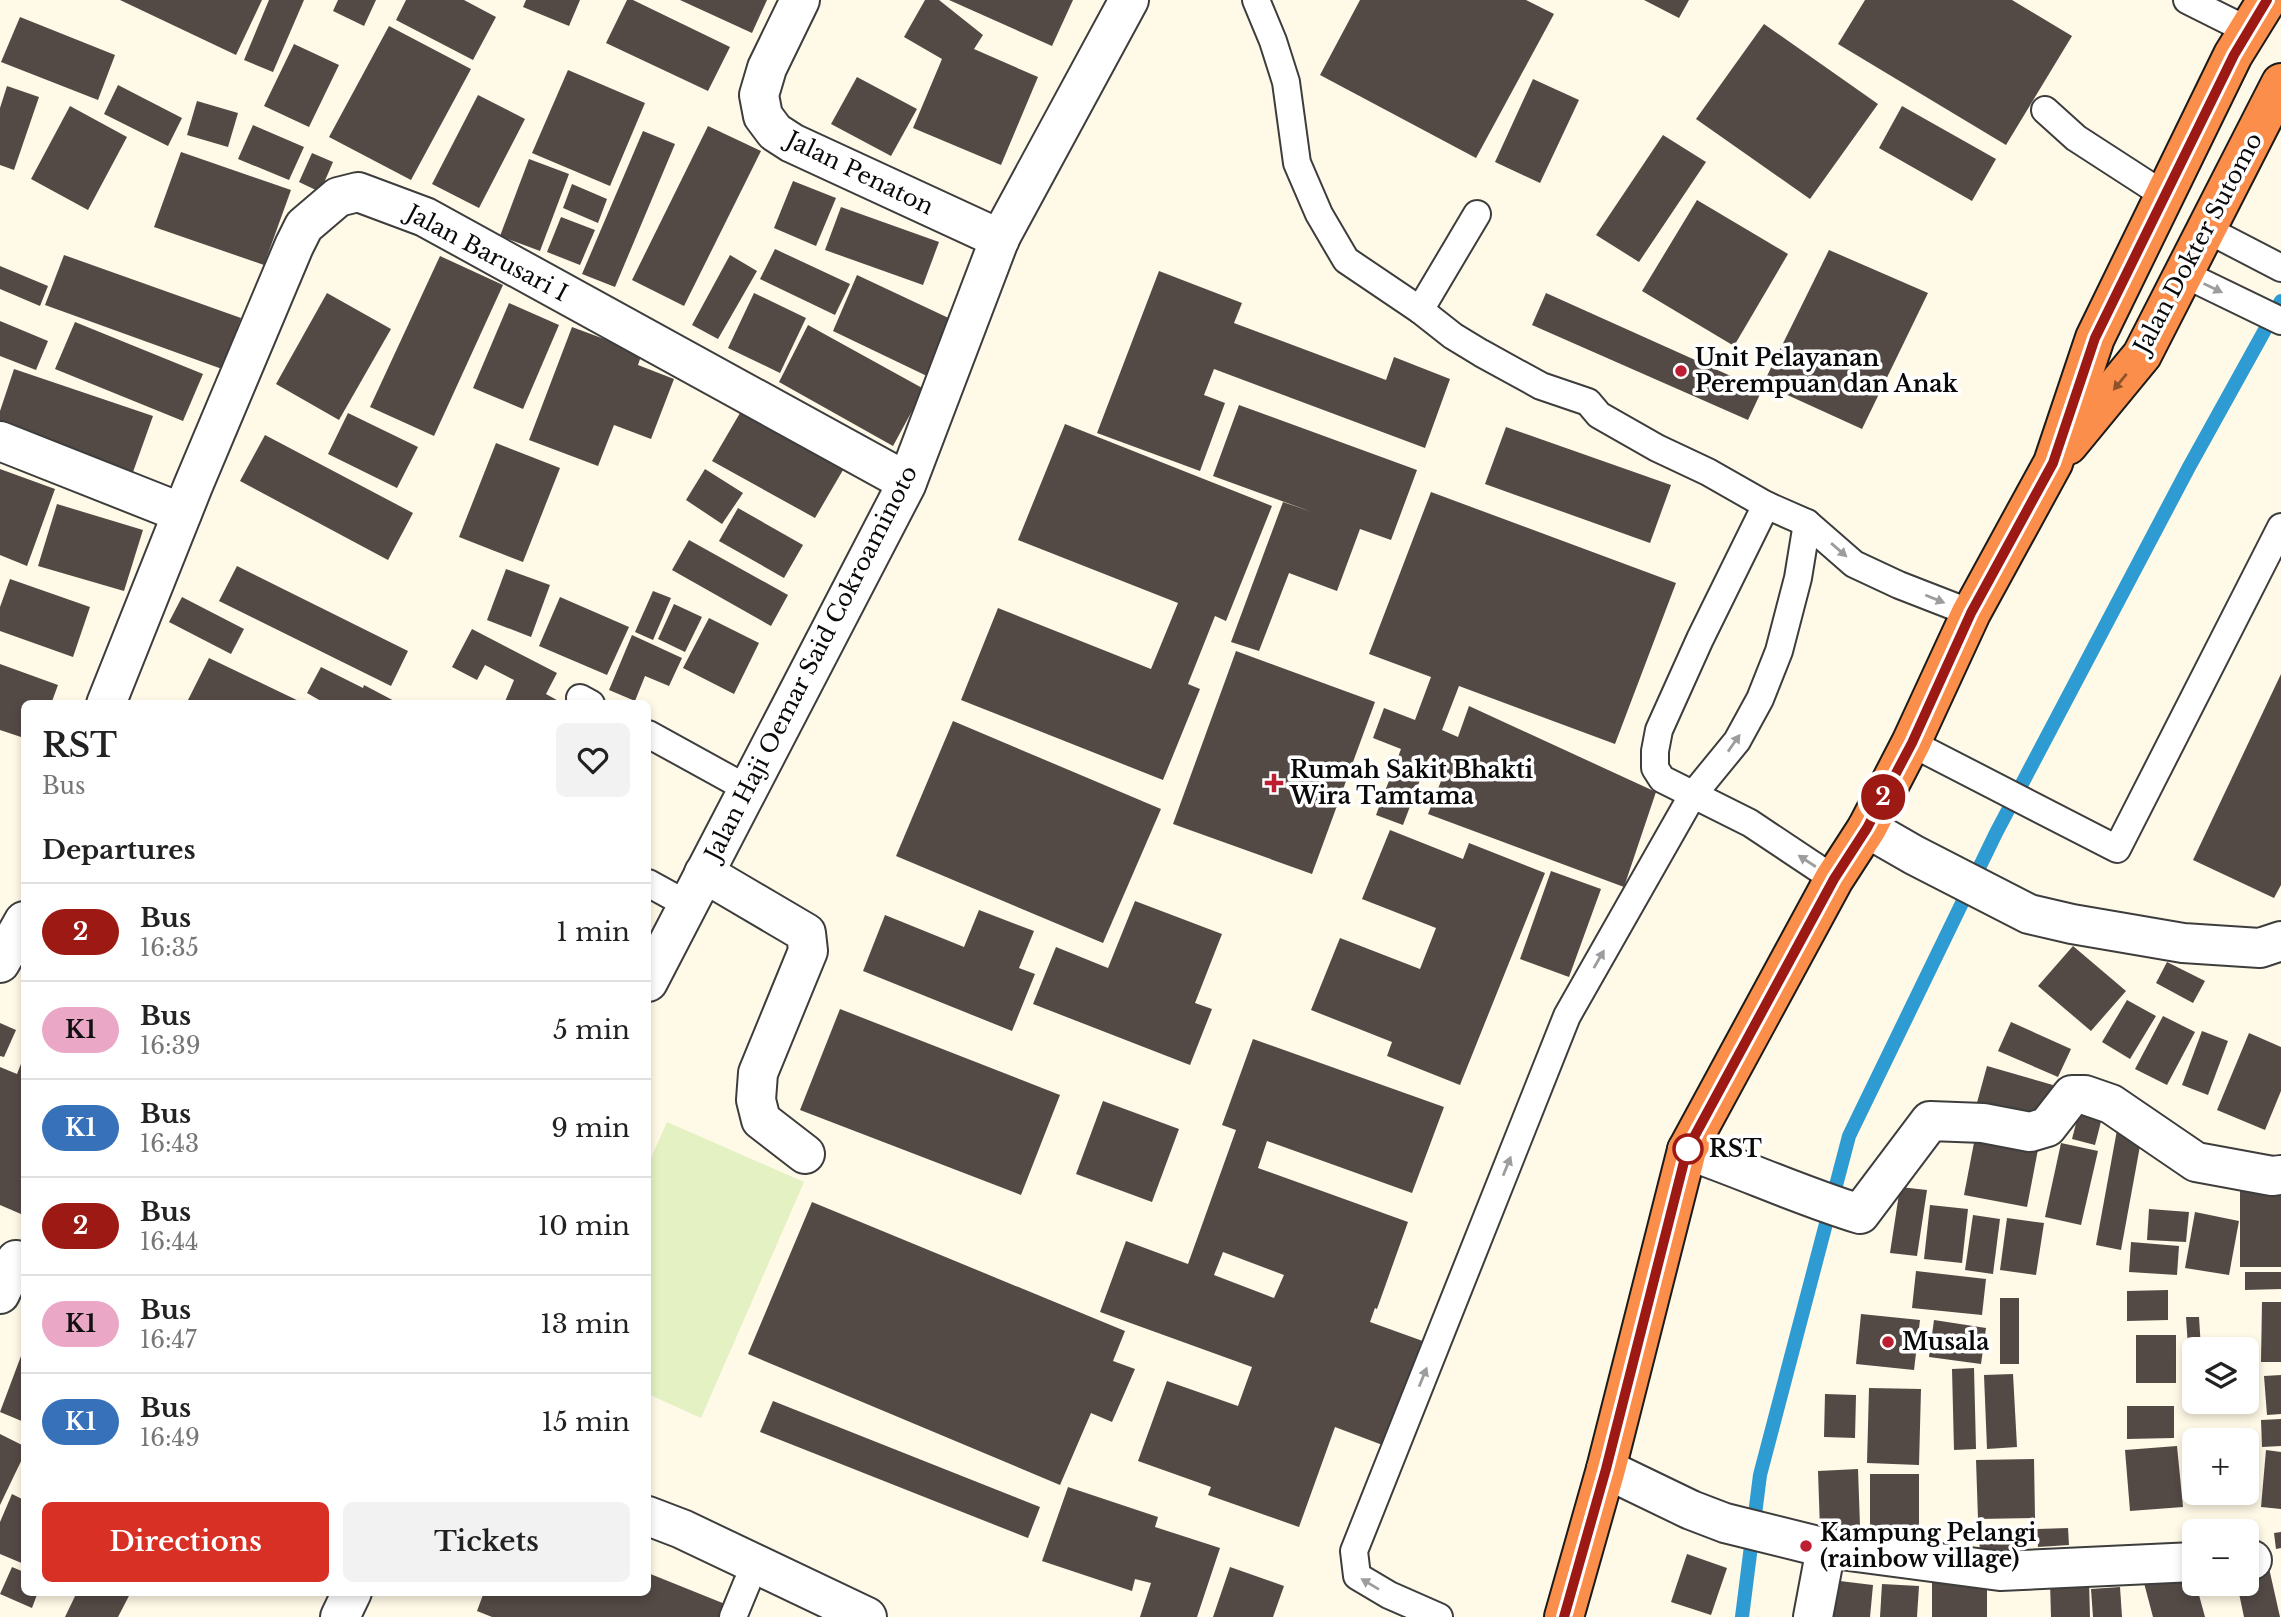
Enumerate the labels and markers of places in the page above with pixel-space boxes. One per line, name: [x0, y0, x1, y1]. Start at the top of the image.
place label: Unit Pelayanan Perempuan dan Anak: [1695, 344, 1959, 398]
marker: Unit Pelayanan Perempuan dan Anak: [1673, 363, 1689, 379]
place label: Rumah Sakit Bhakti Wira Tamtama: [1289, 756, 1533, 810]
marker: Rumah Sakit Bhakti Wira Tamtama: [1264, 773, 1284, 793]
marker: RST: [1673, 1134, 1703, 1164]
place label: RST: [1709, 1135, 1762, 1163]
place label: Musala: [1902, 1328, 1989, 1356]
marker: Musala: [1880, 1334, 1896, 1350]
place label: Kampung Pelangi (rainbow village): [1820, 1519, 2036, 1573]
marker: Kampung Pelangi (rainbow village): [1798, 1538, 1814, 1554]

